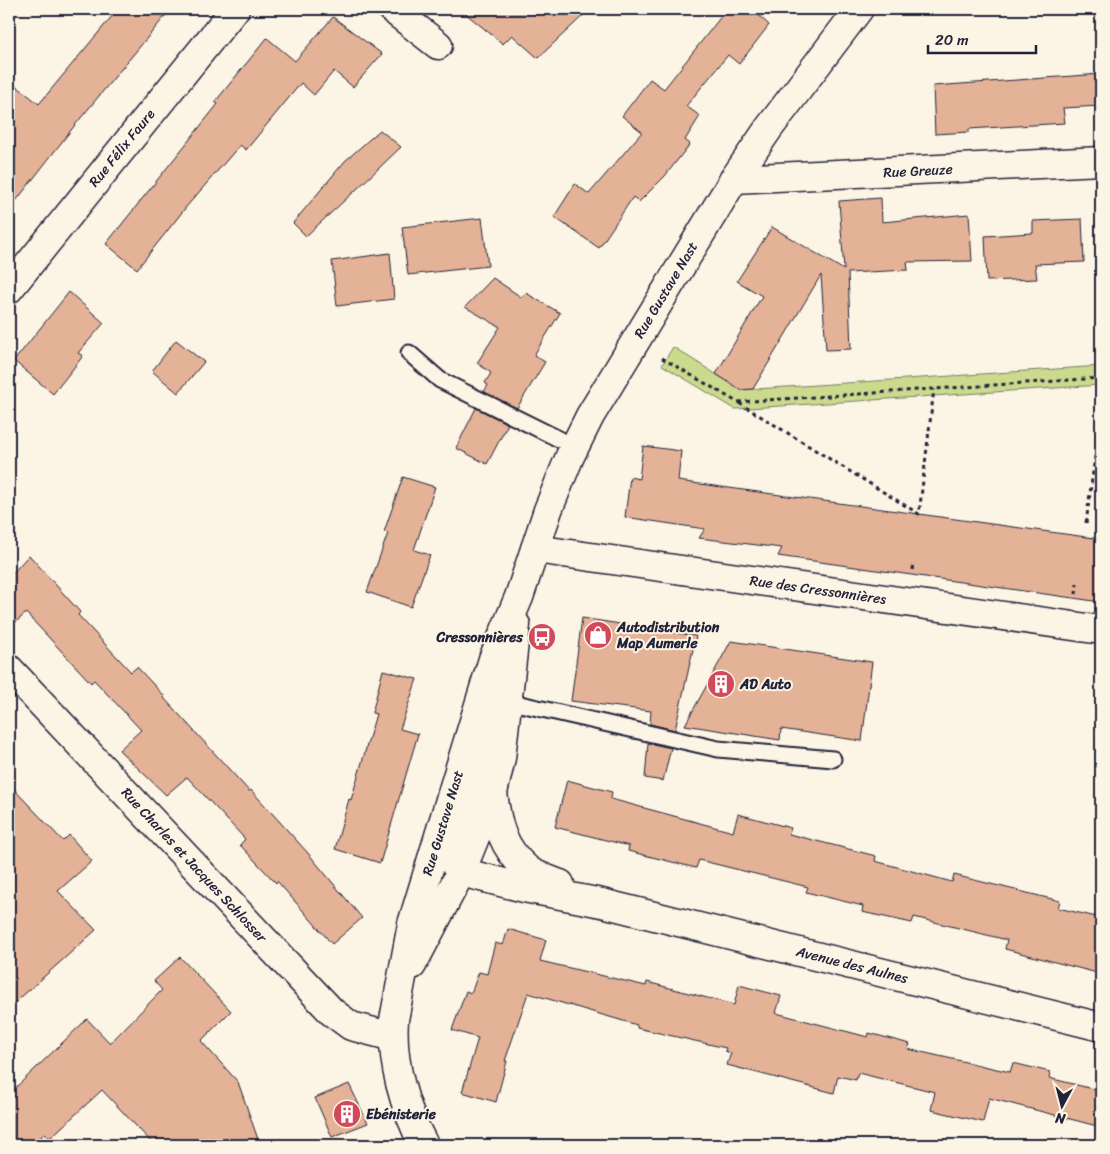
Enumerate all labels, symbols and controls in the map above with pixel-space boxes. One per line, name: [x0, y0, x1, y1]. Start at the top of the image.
scale bar: [928, 22, 1035, 54]
text: 20 m: [935, 27, 969, 53]
street label: Rue Félix Faure: [82, 103, 162, 193]
street label: Rue Greuze: [883, 157, 953, 185]
street label: Rue Gustave Nast: [627, 237, 705, 343]
street label: Rue des Cressonnières: [748, 568, 888, 612]
place label: Autodistribution Map Aumerle: [616, 615, 720, 656]
shop icon: Autodistribution Map Aumerle: [583, 620, 613, 650]
bus stop icon: Cressonnières: [527, 622, 557, 652]
place label: Cressonnières: [436, 625, 524, 650]
building icon: AD Auto: [706, 669, 736, 699]
place label: AD Auto: [739, 672, 792, 697]
street label: Rue Gustave Nast: [415, 767, 471, 879]
street label: Rue Charles et Jacques Schlosser: [115, 781, 274, 950]
street label: Avenue des Aulnes: [792, 939, 911, 991]
north arrow: [1038, 1082, 1088, 1132]
building icon: Ebénisterie: [332, 1099, 362, 1129]
place label: Ebénisterie: [366, 1102, 437, 1127]
text: N: [1054, 1105, 1068, 1132]

